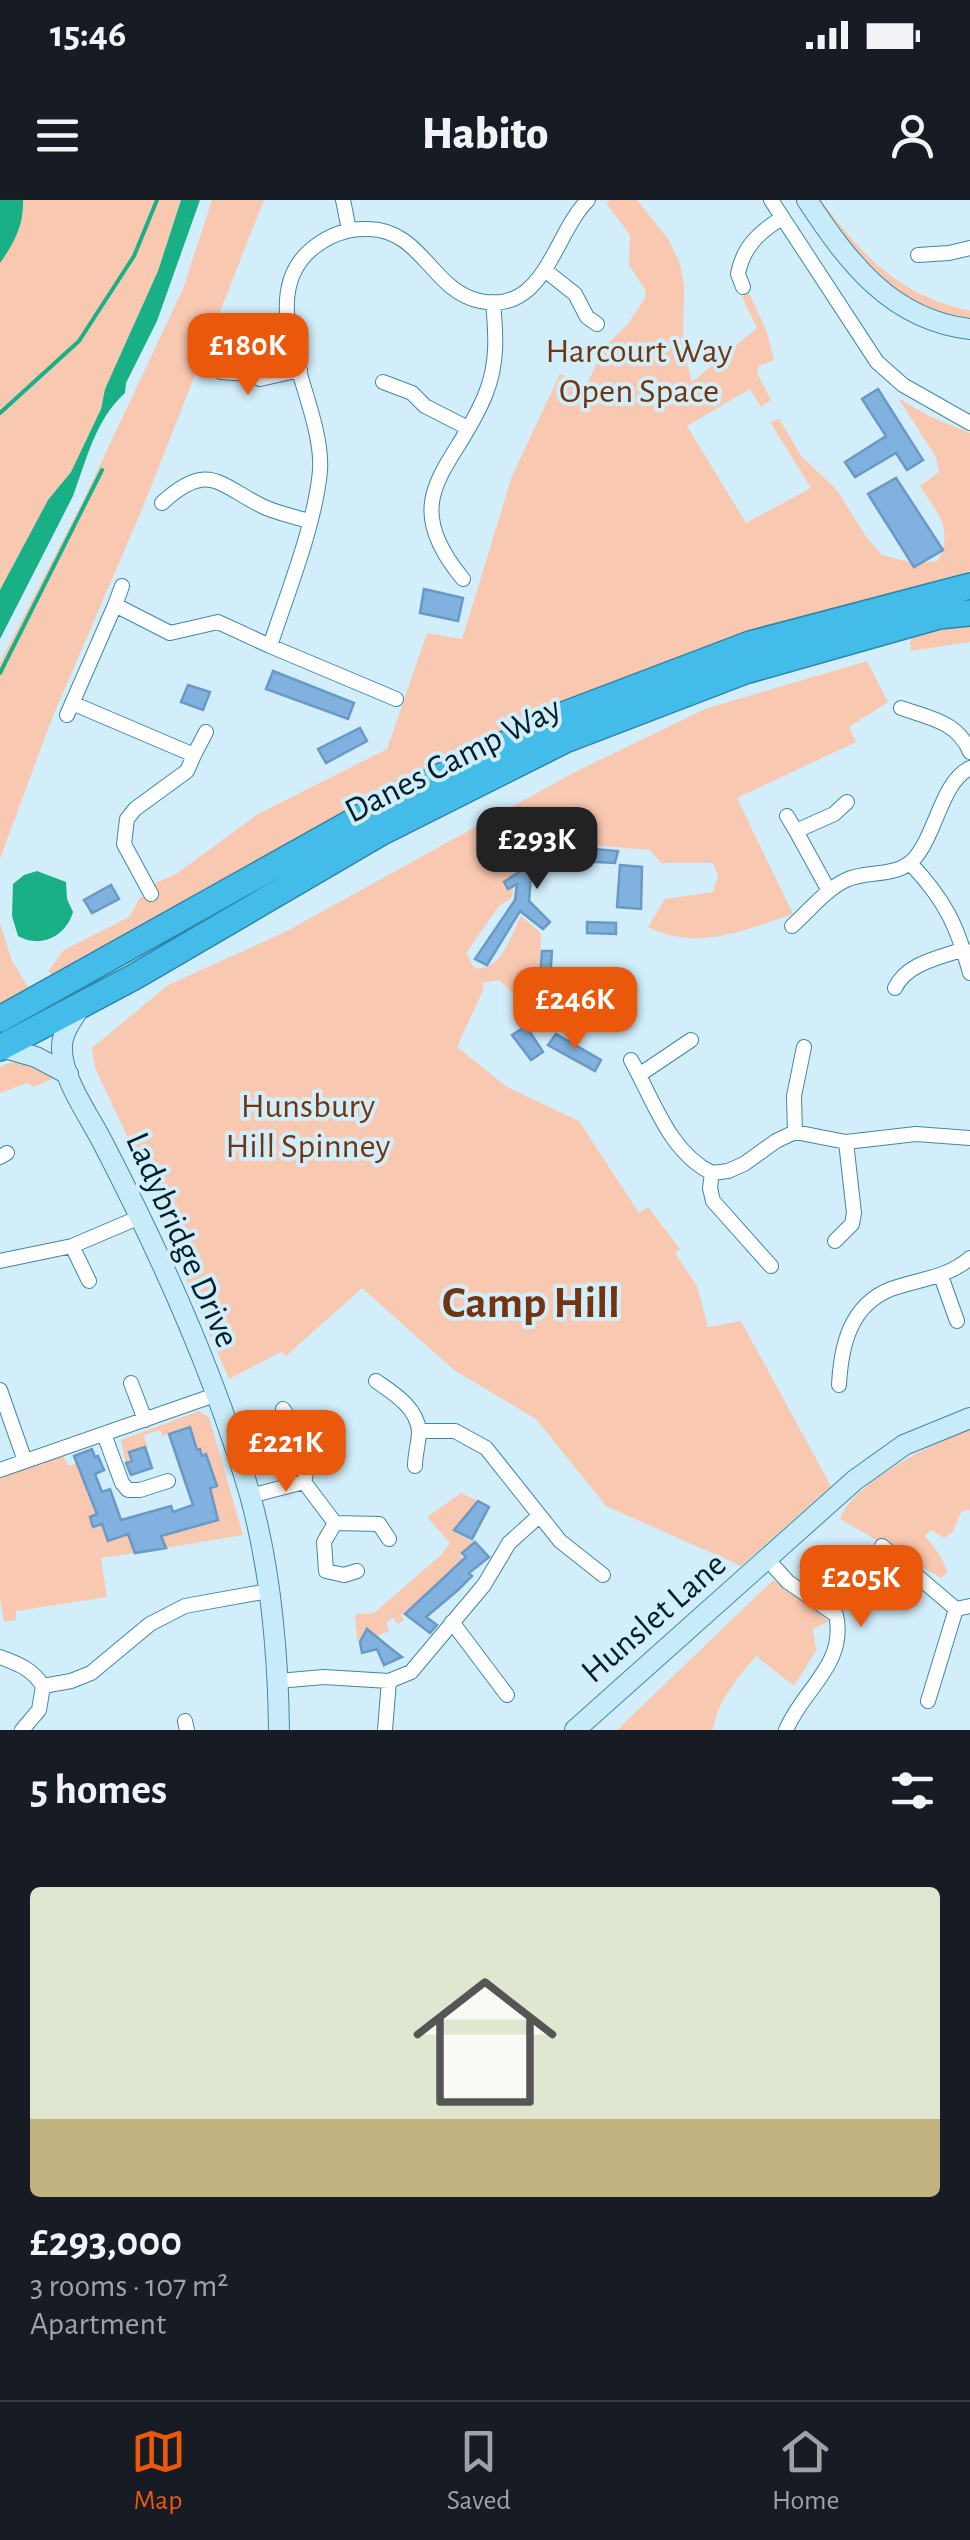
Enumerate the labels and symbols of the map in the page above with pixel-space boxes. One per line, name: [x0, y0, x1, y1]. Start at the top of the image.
pin: £180K: [178, 313, 318, 398]
park label: Harcourt Way Open Space: [546, 334, 732, 409]
street label: Danes Camp Way: [339, 691, 567, 829]
pin: £293K: [467, 807, 607, 892]
pin: £246K: [505, 967, 645, 1052]
park label: Hunsbury Hill Spinney: [225, 1089, 391, 1164]
street label: Ladybridge Drive: [119, 1127, 245, 1353]
district label: Camp Hill: [442, 1281, 620, 1326]
pin: £221K: [216, 1410, 356, 1495]
pin: £205K: [791, 1545, 931, 1630]
street label: Hunslet Lane: [575, 1546, 733, 1690]

